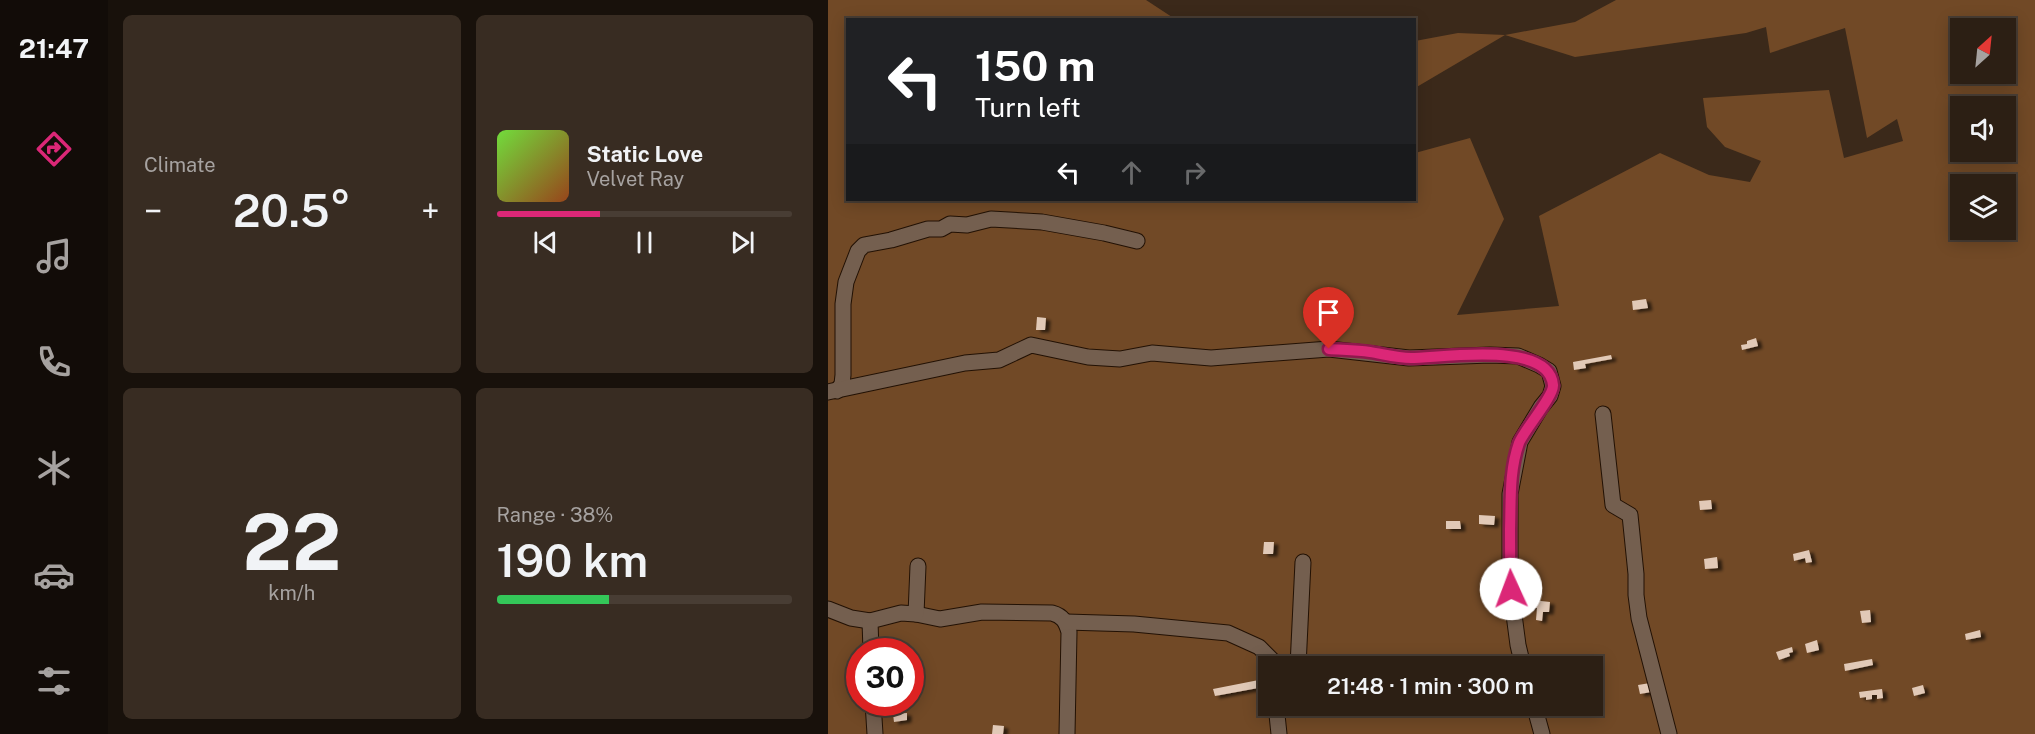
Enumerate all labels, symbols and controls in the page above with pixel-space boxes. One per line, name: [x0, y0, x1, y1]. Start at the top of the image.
north arrow: [1950, 18, 2016, 84]
map controls: [1950, 18, 2016, 240]
text: 21:47: [19, 32, 89, 64]
text: 150 m: [975, 41, 1095, 90]
icon: left: [876, 42, 954, 120]
text: Turn left: [975, 91, 1081, 123]
button: sound: [1950, 96, 2016, 162]
icon: directions: [33, 128, 75, 170]
text: Static Love: [587, 141, 703, 167]
text: Climate: [144, 153, 216, 177]
icon: left: [1052, 156, 1085, 189]
icon: ahead: [1115, 156, 1148, 189]
icon: right: [1178, 156, 1211, 189]
text: Velvet Ray: [587, 167, 684, 191]
button: layers: [1950, 174, 2016, 240]
text: 20.5°: [233, 184, 351, 237]
text: −: [144, 192, 162, 230]
text: +: [421, 192, 439, 230]
icon: previous: [529, 226, 562, 259]
icon: pause: [628, 226, 661, 259]
icon: next: [726, 226, 759, 259]
icon: music: [33, 235, 75, 277]
pin: [1303, 287, 1354, 349]
icon: arrive: [1312, 296, 1345, 329]
icon: phone: [33, 341, 75, 383]
icon: climate: [33, 447, 75, 489]
text: 22: [242, 496, 341, 588]
text: Range · 38%: [497, 503, 613, 527]
text: 190 km: [497, 534, 648, 587]
icon: car: [33, 554, 75, 596]
position arrow: [1479, 557, 1543, 621]
text: km/h: [268, 581, 315, 605]
speed limit sign: 30: [846, 638, 924, 716]
icon: filters: [33, 660, 75, 702]
text: 21:48 · 1 min · 300 m: [1327, 673, 1534, 699]

